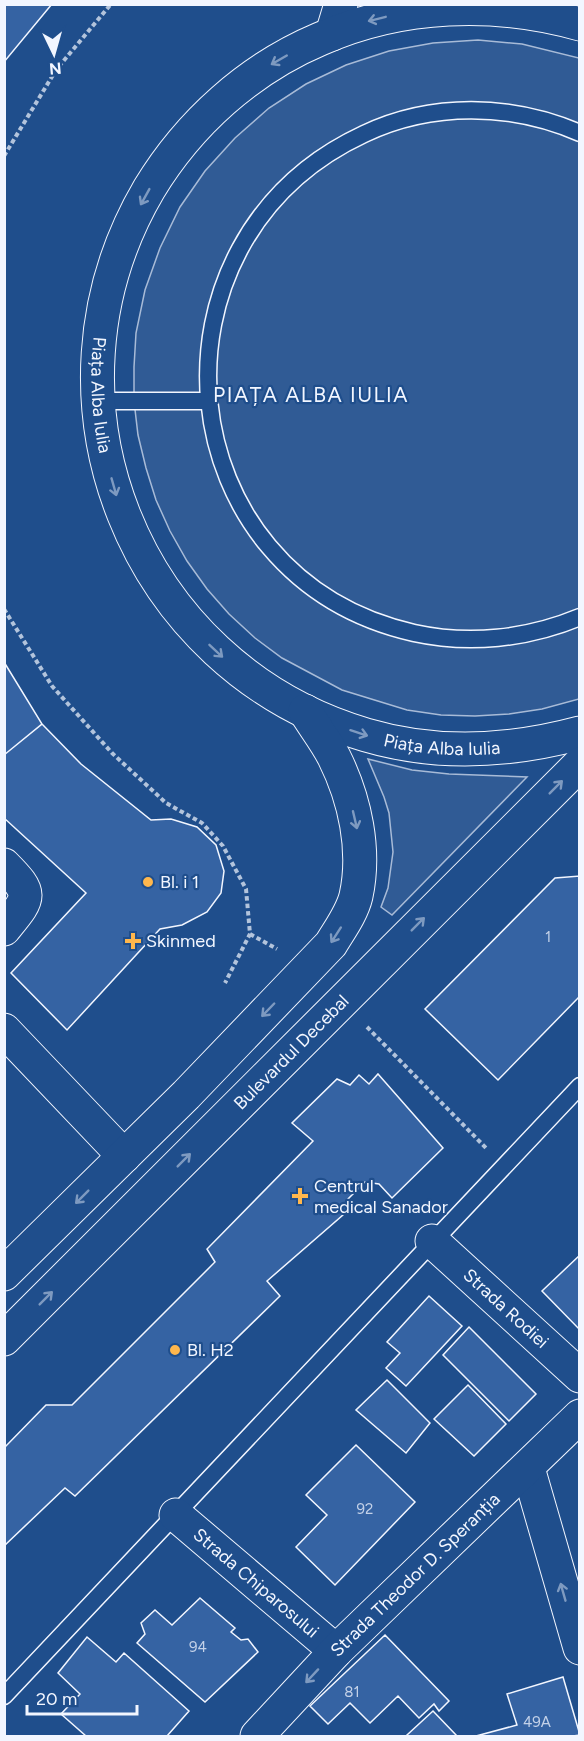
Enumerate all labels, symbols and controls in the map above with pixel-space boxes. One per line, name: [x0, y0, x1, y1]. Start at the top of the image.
one-way arrow: [368, 14, 387, 26]
north arrow: [24, 24, 84, 84]
one-way arrow: [271, 54, 288, 66]
text: N: [48, 58, 62, 78]
one-way arrow: [139, 188, 150, 206]
street label: Piața Alba Iulia: [86, 336, 116, 455]
district label: PIAȚA ALBA IULIA: [213, 382, 409, 407]
one-way arrow: [109, 477, 120, 496]
one-way arrow: [208, 643, 223, 657]
one-way arrow: [349, 728, 368, 739]
street label: Piața Alba Iulia: [382, 729, 501, 760]
one-way arrow: [549, 779, 564, 794]
one-way arrow: [350, 810, 362, 829]
place label: Bl. i 1: [160, 871, 199, 893]
marker: Bl. i 1: [141, 875, 155, 889]
one-way arrow: [411, 917, 426, 932]
one-way arrow: [330, 926, 342, 943]
house number: 1: [545, 928, 551, 946]
place label: Skinmed: [146, 930, 216, 952]
marker: Skinmed: [124, 932, 142, 950]
street label: Bulevardul Decebal: [229, 990, 353, 1114]
one-way arrow: [261, 1002, 275, 1017]
one-way arrow: [176, 1152, 191, 1167]
place label: Centrul medical Sanador: [314, 1175, 448, 1218]
marker: Centrul medical Sanador: [291, 1187, 309, 1205]
one-way arrow: [75, 1190, 90, 1205]
street label: Strada Rodiei: [459, 1264, 553, 1353]
one-way arrow: [38, 1290, 53, 1305]
place label: Bl. H2: [187, 1339, 234, 1361]
marker: Bl. H2: [168, 1343, 182, 1357]
street label: Strada Theodor D. Speranția: [326, 1488, 505, 1661]
house number: 92: [357, 1500, 373, 1518]
street label: Strada Chiparosului: [189, 1524, 323, 1642]
one-way arrow: [557, 1583, 568, 1602]
house number: 94: [189, 1638, 207, 1656]
one-way arrow: [305, 1669, 319, 1684]
scale bar: [27, 1678, 136, 1716]
house number: 81: [344, 1683, 360, 1701]
text: 20 m: [36, 1688, 77, 1710]
house number: 49A: [523, 1713, 551, 1731]

